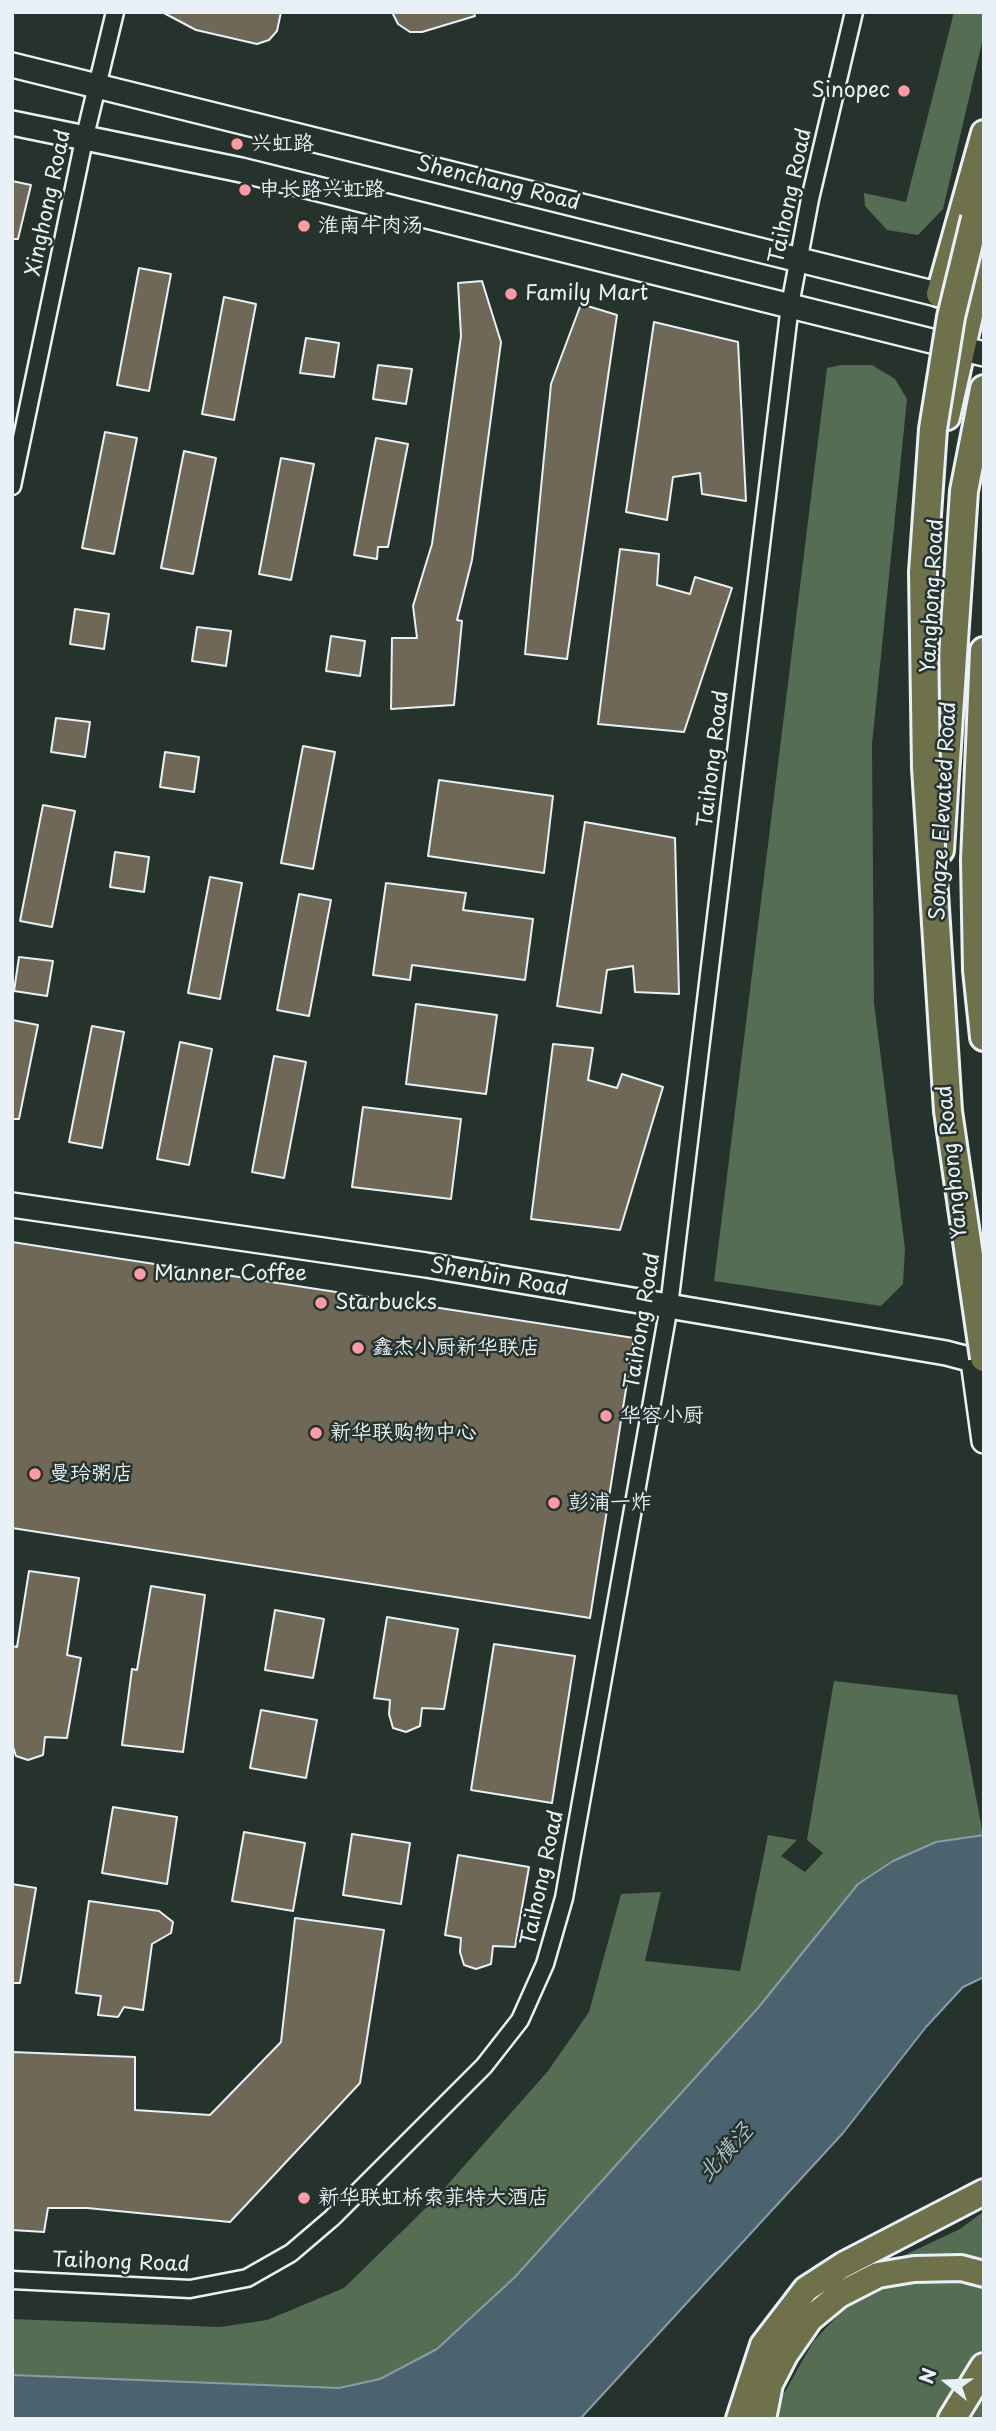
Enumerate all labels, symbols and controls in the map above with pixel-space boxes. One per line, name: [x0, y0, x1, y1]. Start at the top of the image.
place label: Sinopec: [811, 78, 890, 104]
marker: Sinopec: [896, 83, 912, 99]
street label: Taihong Road: [764, 126, 818, 266]
street label: Xinghong Road: [21, 128, 77, 278]
place label: 兴虹路: [251, 131, 314, 157]
marker: 兴虹路: [229, 136, 245, 152]
street label: Shenchang Road: [414, 152, 582, 216]
place label: 申长路兴虹路: [259, 177, 385, 203]
marker: 申长路兴虹路: [237, 182, 253, 198]
place label: 淮南牛肉汤: [318, 213, 423, 239]
marker: 淮南牛肉汤: [296, 218, 312, 234]
place label: Family Mart: [525, 281, 648, 307]
marker: Family Mart: [503, 286, 519, 302]
street label: Yanghong Road: [916, 518, 950, 674]
street label: Taihong Road: [693, 689, 735, 829]
street label: Songze Elevated Road: [926, 701, 962, 921]
street label: Yanghong Road: [932, 1084, 974, 1240]
street label: Taihong Road: [620, 1251, 666, 1391]
street label: Shenbin Road: [428, 1253, 570, 1303]
place label: Manner Coffee: [154, 1261, 307, 1287]
marker: Manner Coffee: [132, 1266, 148, 1282]
place label: Starbucks: [335, 1290, 437, 1316]
marker: Starbucks: [313, 1295, 329, 1311]
place label: 鑫杰小厨新华联店: [372, 1335, 540, 1361]
marker: 鑫杰小厨新华联店: [350, 1340, 366, 1356]
place label: 华容小厨: [620, 1403, 704, 1429]
marker: 华容小厨: [598, 1408, 614, 1424]
place label: 新华联购物中心: [330, 1420, 477, 1446]
marker: 新华联购物中心: [308, 1425, 324, 1441]
place label: 曼玲粥店: [49, 1461, 133, 1487]
marker: 曼玲粥店: [27, 1466, 43, 1482]
place label: 彭浦一炸: [568, 1490, 652, 1516]
marker: 彭浦一炸: [546, 1495, 562, 1511]
street label: Taihong Road: [516, 1808, 570, 1948]
water label: 北横泾: [693, 2118, 759, 2188]
place label: 新华联虹桥索菲特大酒店: [318, 2185, 549, 2211]
marker: 新华联虹桥索菲特大酒店: [296, 2190, 312, 2206]
street label: Taihong Road: [52, 2248, 190, 2278]
north arrow: [912, 2347, 982, 2417]
text: N: [911, 2364, 943, 2387]

